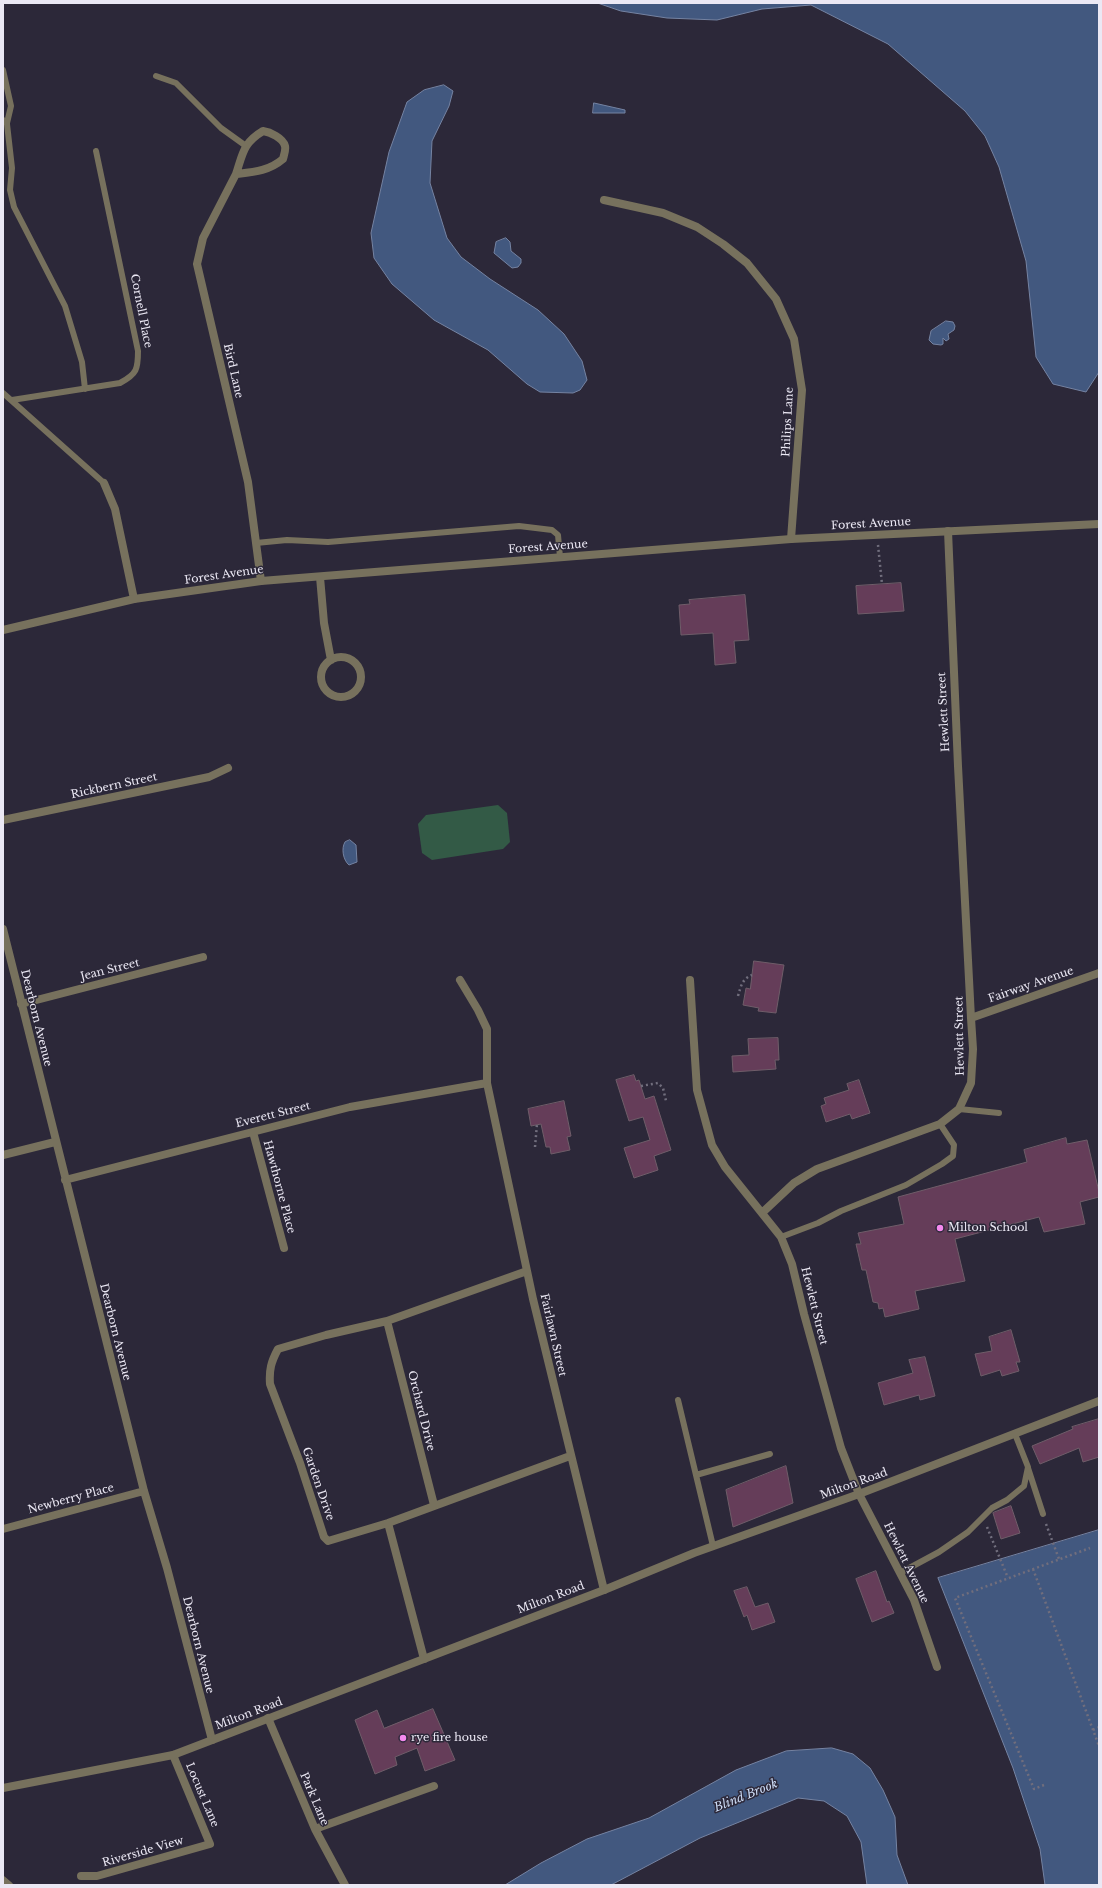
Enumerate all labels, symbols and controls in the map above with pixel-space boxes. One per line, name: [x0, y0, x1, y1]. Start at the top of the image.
street label: Cornell Place: [127, 273, 155, 349]
street label: Bird Lane: [220, 342, 246, 400]
street label: Philips Lane: [780, 387, 796, 457]
street label: Forest Avenue: [831, 515, 911, 533]
street label: Forest Avenue: [508, 538, 588, 556]
street label: Forest Avenue: [184, 563, 264, 587]
street label: Hewlett Street: [935, 672, 953, 752]
street label: Rickbern Street: [70, 770, 158, 802]
street label: Jean Street: [79, 956, 141, 984]
street label: Fairway Avenue: [987, 964, 1075, 1006]
street label: Dearborn Avenue: [18, 968, 54, 1068]
street label: Hewlett Street: [953, 996, 967, 1076]
street label: Everett Street: [234, 1099, 312, 1131]
street label: Hawthorne Place: [260, 1139, 298, 1235]
place label: Milton School: [948, 1221, 1028, 1235]
marker: Milton School: [935, 1223, 945, 1233]
street label: Hewlett Street: [798, 1266, 830, 1346]
street label: Dearborn Avenue: [97, 1282, 133, 1382]
street label: Fairlawn Street: [537, 1292, 569, 1378]
street label: Orchard Drive: [405, 1370, 437, 1452]
street label: Garden Drive: [299, 1446, 337, 1522]
street label: Milton Road: [819, 1466, 889, 1502]
street label: Newberry Place: [26, 1481, 116, 1517]
street label: Hewlett Avenue: [881, 1520, 931, 1606]
street label: Milton Road: [516, 1579, 586, 1617]
street label: Dearborn Avenue: [180, 1595, 216, 1695]
street label: Milton Road: [214, 1695, 284, 1733]
place label: rye fire house: [411, 1731, 488, 1745]
marker: rye fire house: [398, 1733, 408, 1743]
street label: Locust Lane: [182, 1761, 222, 1829]
street label: Park Lane: [297, 1770, 331, 1828]
water label: Blind Brook: [712, 1777, 780, 1815]
street label: Riverside View: [101, 1834, 185, 1870]

